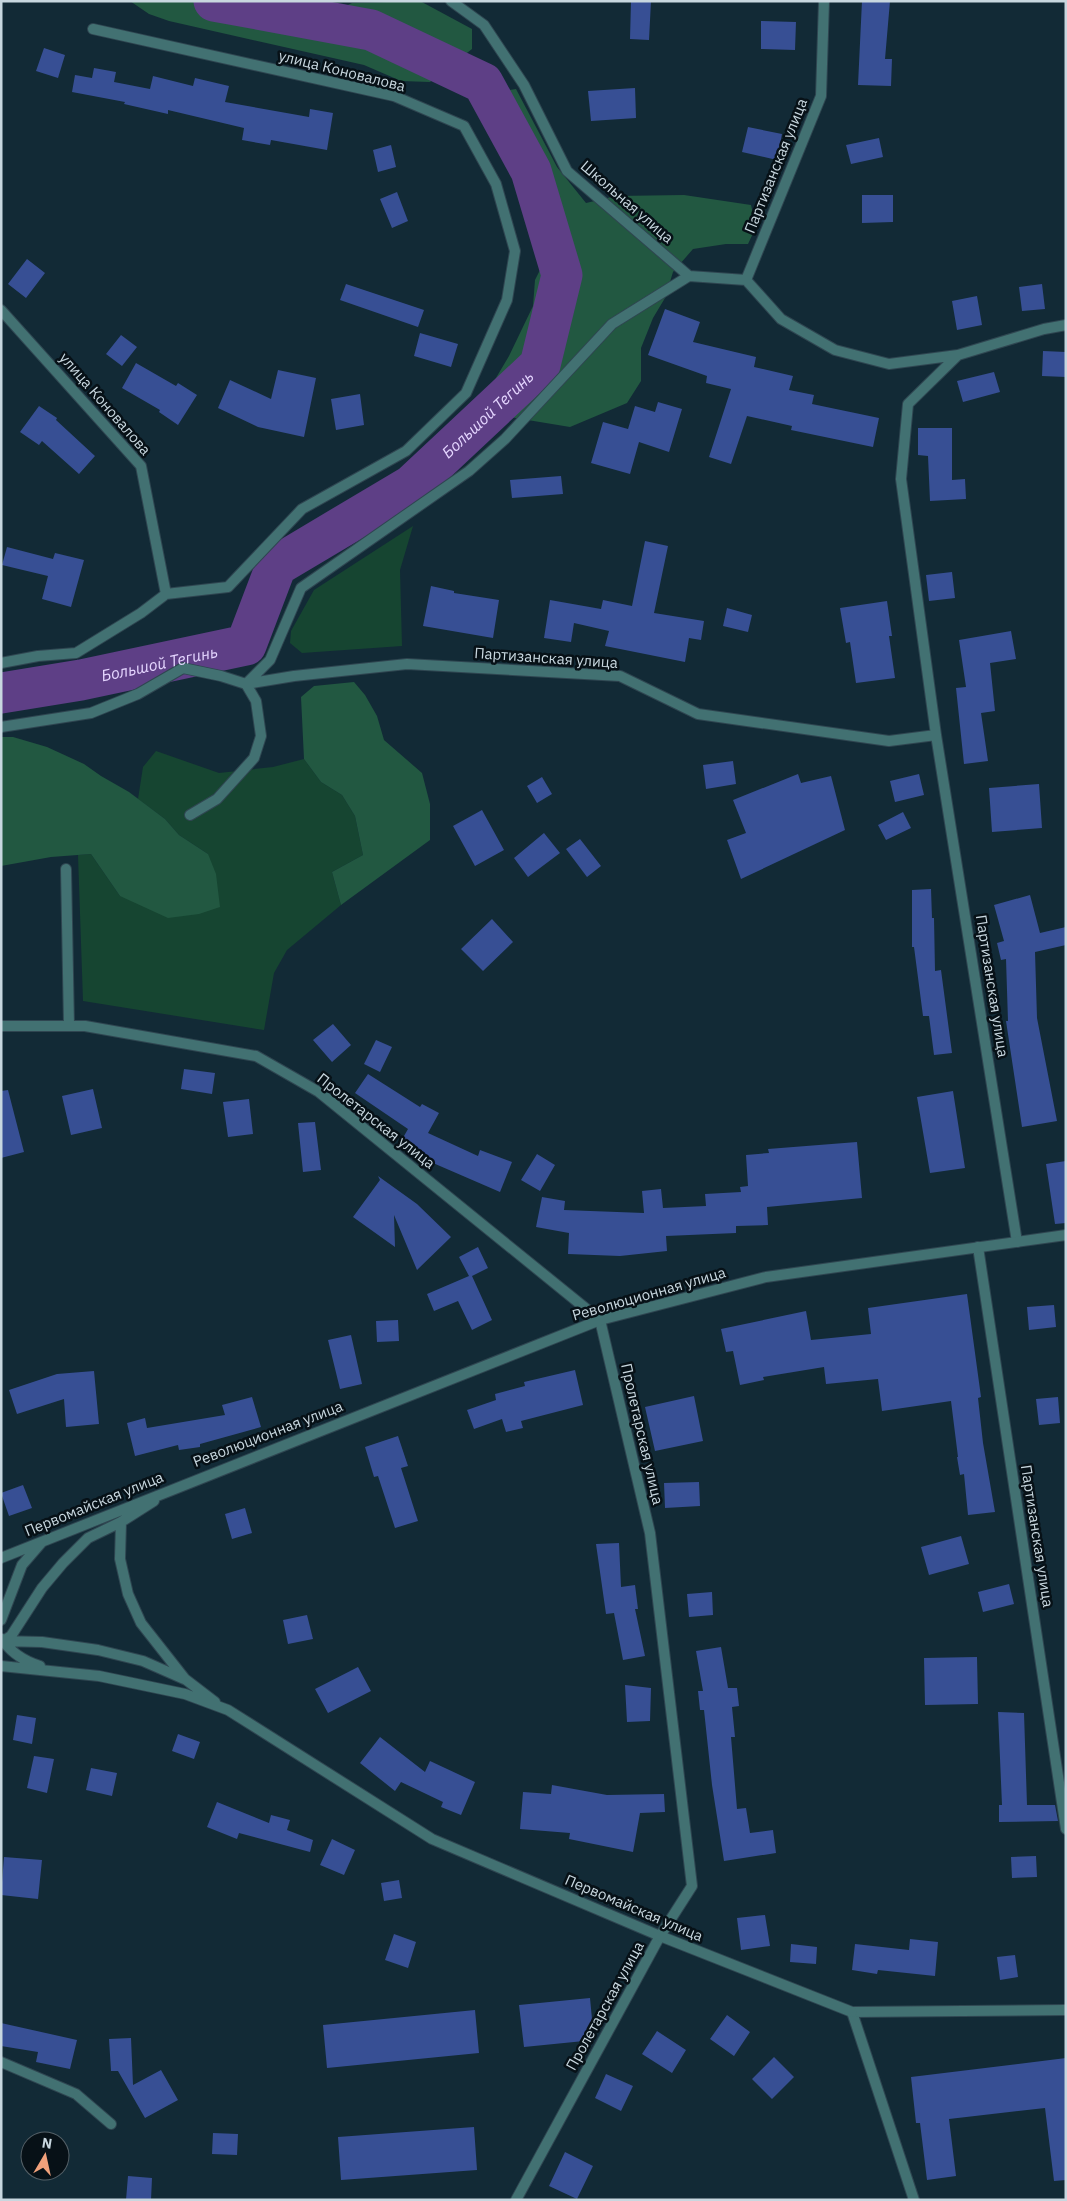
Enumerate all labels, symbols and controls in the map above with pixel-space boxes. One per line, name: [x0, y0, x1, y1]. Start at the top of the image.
street label: улица Коновалова: [277, 46, 407, 95]
street label: Партизанская улица: [740, 96, 811, 236]
street label: Школьная улица: [577, 156, 678, 247]
street label: улица Коновалова: [56, 348, 155, 459]
water label: Большой Тегинь: [437, 366, 538, 462]
water label: Большой Тегинь: [99, 641, 219, 686]
street label: Партизанская улица: [474, 643, 618, 672]
street label: Партизанская улица: [972, 913, 1013, 1058]
street label: Пролетарская улица: [314, 1069, 439, 1173]
street label: Революционная улица: [570, 1262, 728, 1325]
street label: Пролетарская улица: [617, 1361, 668, 1506]
street label: Революционная улица: [190, 1396, 345, 1471]
street label: Партизанская улица: [1017, 1463, 1058, 1608]
street label: Первомайская улица: [22, 1467, 166, 1540]
street label: Первомайская улица: [562, 1870, 706, 1945]
street label: Пролетарская улица: [561, 1938, 648, 2073]
north arrow: [20, 2131, 70, 2181]
text: N: [41, 2133, 53, 2153]

